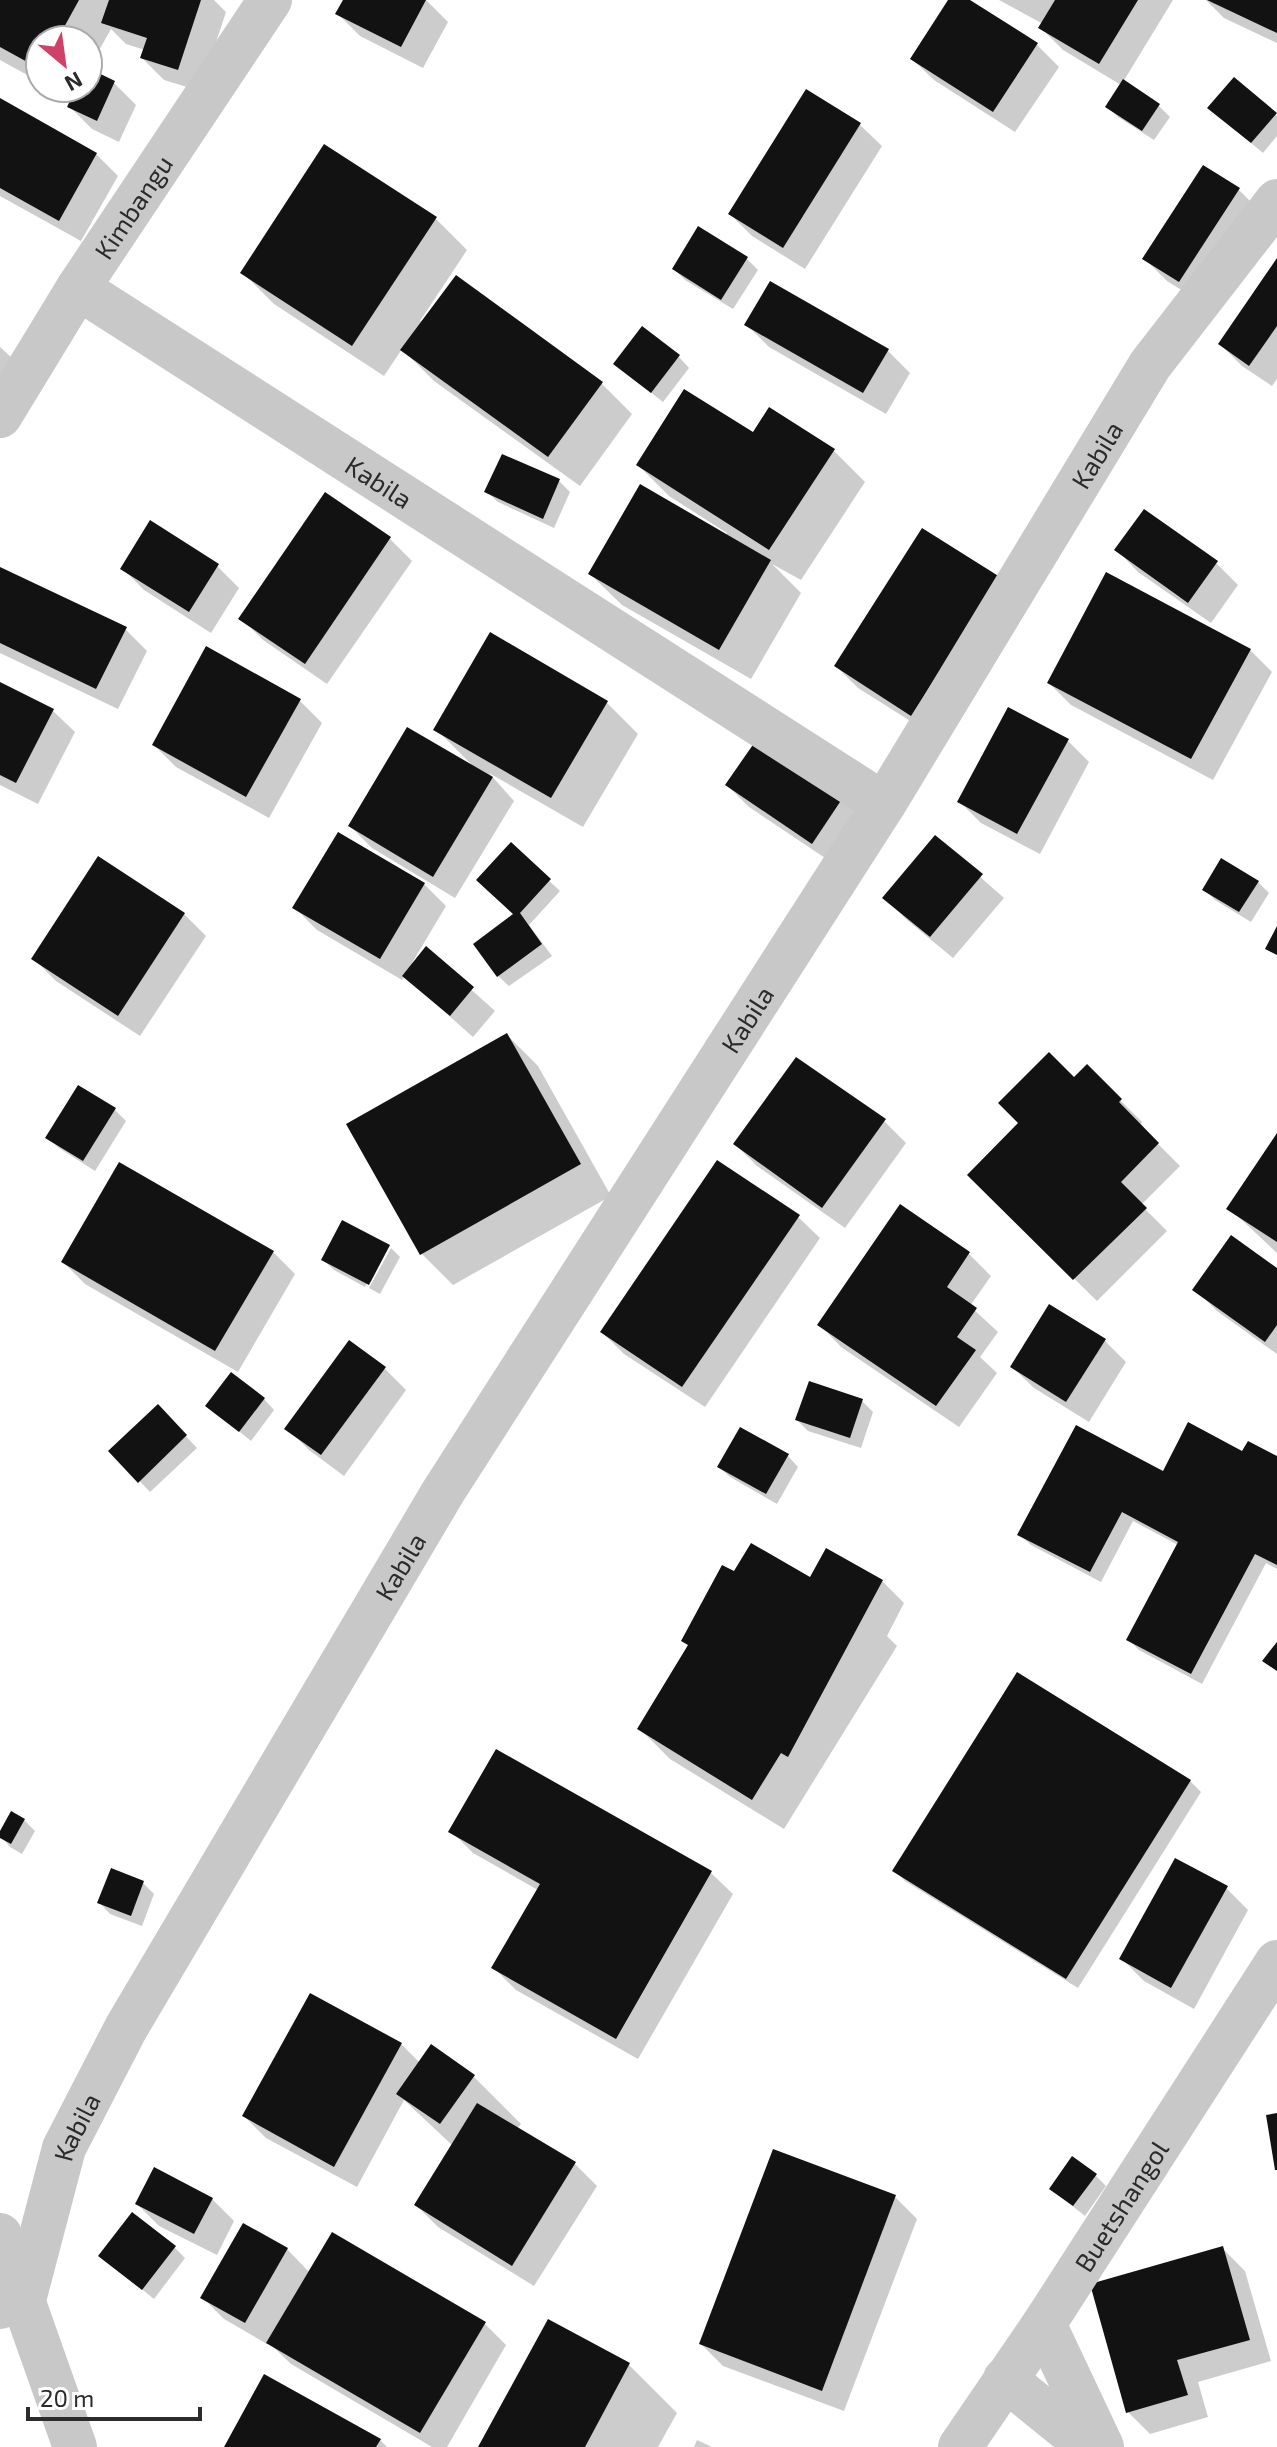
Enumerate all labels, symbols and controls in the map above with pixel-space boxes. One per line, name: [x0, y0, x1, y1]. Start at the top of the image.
north arrow: [24, 24, 104, 104]
text: N: [61, 67, 87, 98]
street label: Kimbangu: [87, 149, 178, 264]
street label: Kabila: [1064, 415, 1128, 494]
street label: Kabila: [340, 448, 419, 514]
street label: Kabila: [714, 980, 779, 1058]
street label: Kabila: [367, 1527, 431, 1605]
street label: Kabila: [46, 2087, 105, 2164]
street label: Buetshangol: [1067, 2134, 1174, 2277]
scale bar: [28, 2371, 200, 2421]
text: 20 m: [40, 2383, 94, 2412]

